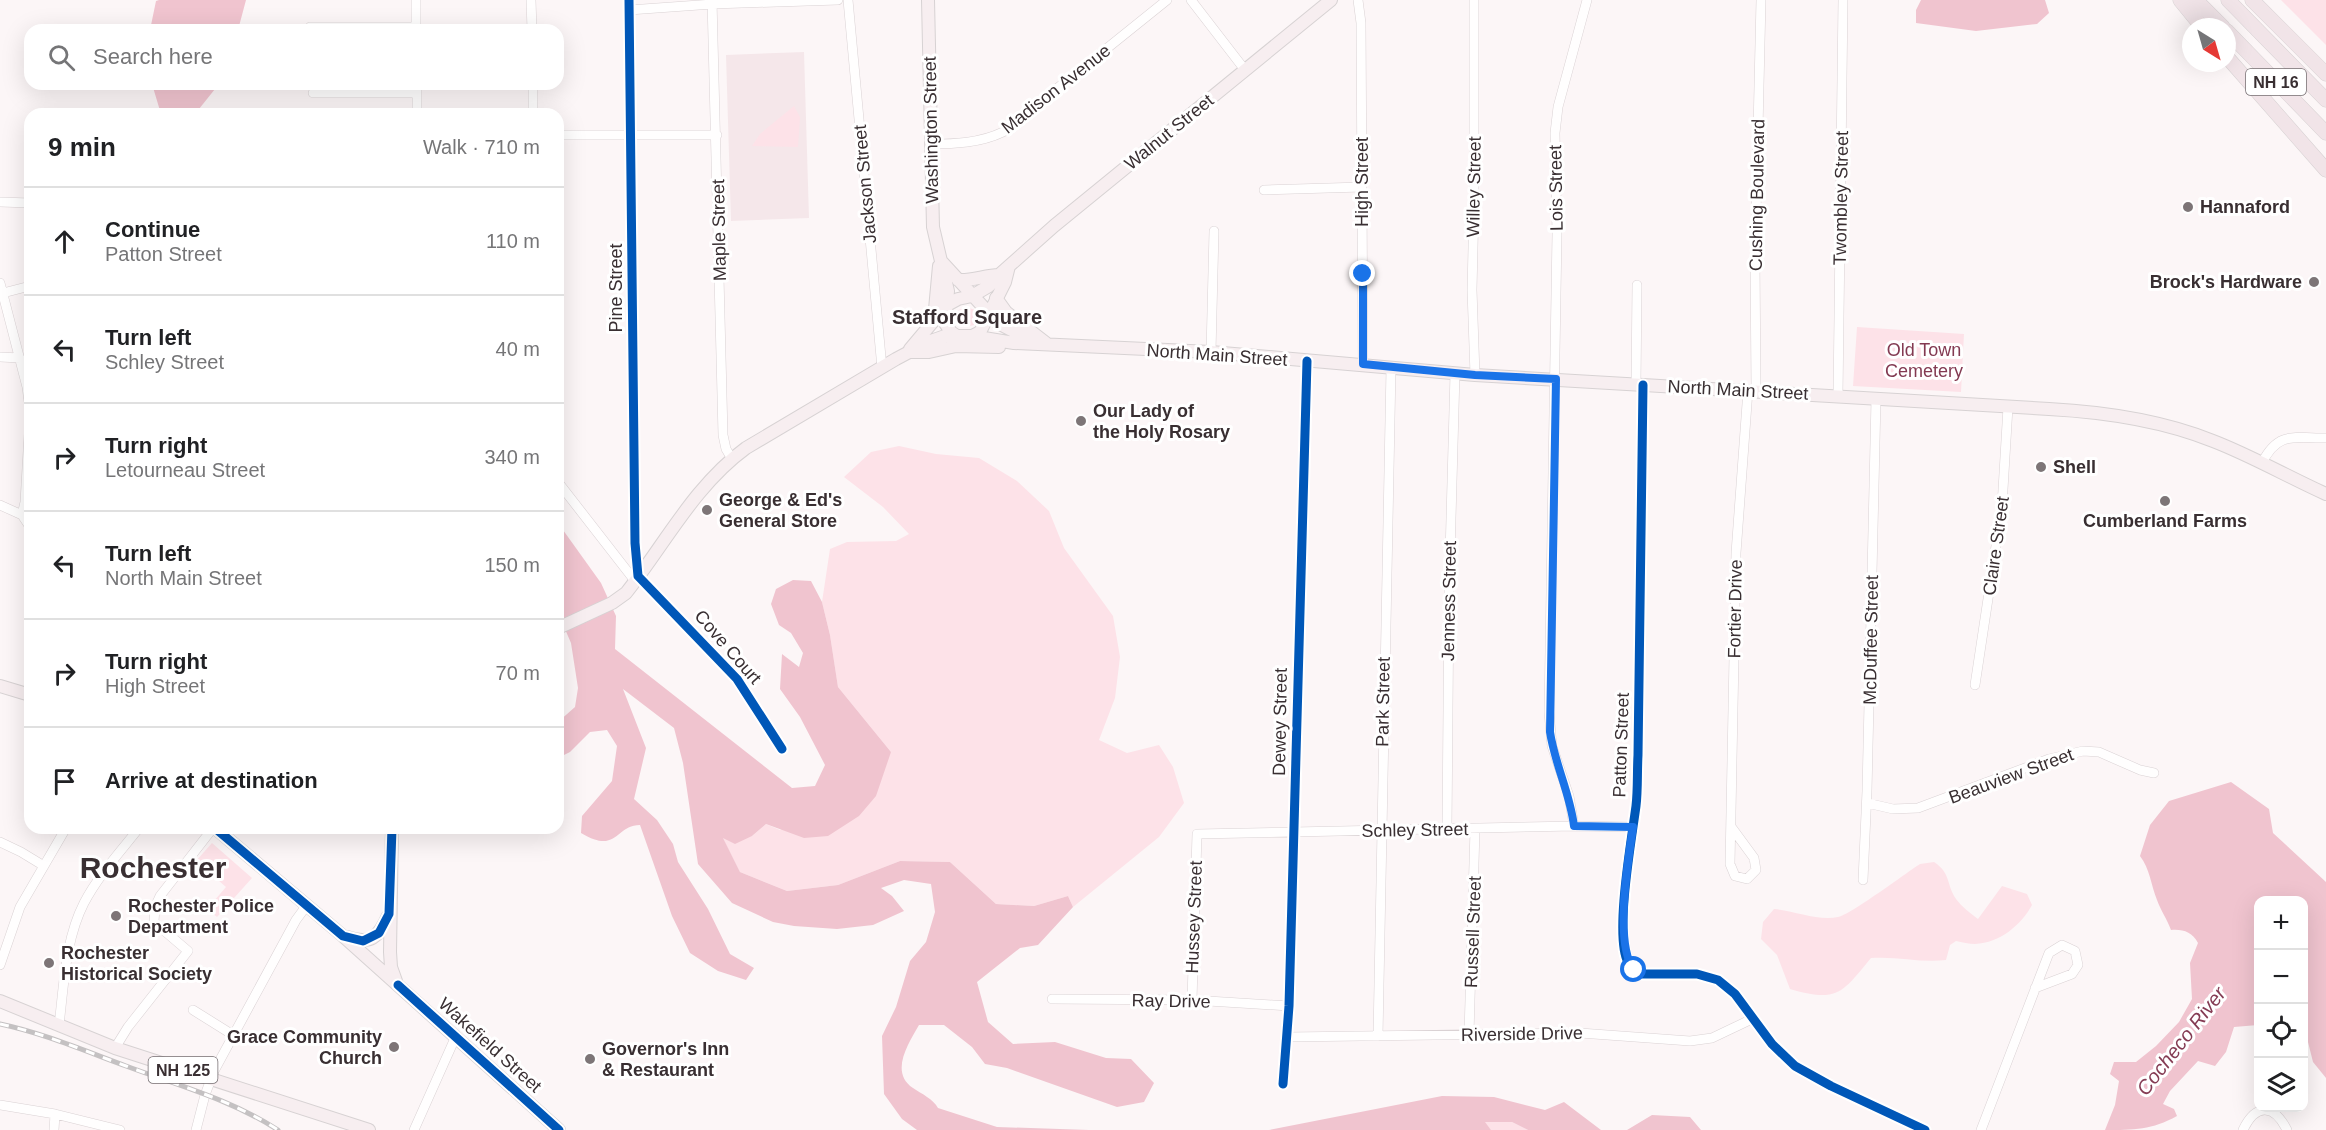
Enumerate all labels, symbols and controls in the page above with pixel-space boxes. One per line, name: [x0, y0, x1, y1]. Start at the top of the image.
north arrow: [2182, 18, 2236, 72]
search box: [24, 24, 564, 90]
street label: Madison Avenue: [998, 40, 1114, 138]
icon: search: [45, 41, 78, 74]
text: Search here: [93, 44, 213, 69]
street label: Washington Street: [920, 56, 942, 204]
road number: NH 16: [2246, 69, 2306, 95]
street label: Walnut Street: [1121, 90, 1217, 174]
street label: Cushing Boulevard: [1746, 119, 1768, 271]
street label: Jackson Street: [850, 124, 880, 244]
street label: Twombley Street: [1830, 131, 1852, 265]
text: 9 min: [48, 132, 116, 162]
text: Walk · 710 m: [423, 136, 540, 158]
street label: Willey Street: [1463, 136, 1485, 238]
street label: High Street: [1352, 137, 1372, 227]
street label: Lois Street: [1545, 145, 1567, 231]
street label: Maple Street: [708, 179, 730, 281]
place label: Hannaford: [2200, 197, 2290, 217]
marker: Hannaford: [2181, 200, 2195, 214]
text: Continue: [105, 217, 200, 242]
icon: ahead: [48, 225, 81, 258]
text: 110 m: [486, 230, 540, 252]
text: Patton Street: [105, 243, 222, 265]
street label: Pine Street: [606, 243, 626, 333]
route end: [1349, 260, 1375, 286]
place label: Brock's Hardware: [2150, 272, 2302, 292]
marker: Brock's Hardware: [2307, 275, 2321, 289]
district label: Stafford Square: [892, 306, 1042, 328]
text: Turn left: [105, 325, 191, 350]
icon: left: [48, 333, 81, 366]
text: 40 m: [496, 338, 540, 360]
street label: North Main Street: [1146, 340, 1288, 370]
park label: Old Town Cemetery: [1885, 340, 1963, 381]
text: Schley Street: [105, 351, 224, 373]
street label: North Main Street: [1667, 376, 1809, 404]
place label: Our Lady of the Holy Rosary: [1093, 401, 1230, 442]
marker: Our Lady of the Holy Rosary: [1074, 414, 1088, 428]
text: Turn right: [105, 433, 207, 458]
icon: right: [48, 441, 81, 474]
text: 340 m: [484, 446, 540, 468]
place label: Shell: [2053, 457, 2096, 477]
text: Letourneau Street: [105, 459, 265, 481]
marker: Shell: [2034, 460, 2048, 474]
place label: George & Ed's General Store: [719, 490, 842, 531]
marker: Cumberland Farms: [2158, 494, 2172, 508]
street label: Claire Street: [1979, 495, 2013, 597]
marker: George & Ed's General Store: [700, 503, 714, 517]
place label: Cumberland Farms: [2083, 511, 2247, 531]
text: Turn left: [105, 541, 191, 566]
street label: Jenness Street: [1438, 541, 1460, 661]
icon: left: [48, 549, 81, 582]
text: 150 m: [484, 554, 540, 576]
street label: Fortier Drive: [1724, 559, 1746, 659]
text: North Main Street: [105, 567, 262, 589]
street label: McDuffee Street: [1860, 575, 1882, 705]
street label: Cove Court: [691, 606, 765, 688]
text: Turn right: [105, 649, 207, 674]
icon: right: [48, 657, 81, 690]
street label: Park Street: [1372, 657, 1394, 747]
text: 70 m: [496, 662, 540, 684]
street label: Dewey Street: [1269, 668, 1291, 776]
text: High Street: [105, 675, 205, 697]
street label: Patton Street: [1609, 692, 1633, 798]
street label: Beauview Street: [1946, 744, 2076, 808]
icon: arrive: [48, 765, 81, 798]
text: Arrive at destination: [105, 768, 318, 793]
street label: Schley Street: [1361, 819, 1469, 841]
district label: Rochester: [80, 851, 227, 884]
street label: Hussey Street: [1182, 860, 1206, 974]
street label: Russell Street: [1461, 876, 1485, 988]
place label: Rochester Police Department: [128, 896, 274, 937]
map controls: [2254, 896, 2308, 1112]
button: +: [2254, 896, 2308, 950]
marker: Rochester Police Department: [109, 909, 123, 923]
place label: Rochester Historical Society: [61, 943, 212, 984]
button: −: [2254, 950, 2308, 1004]
marker: Rochester Historical Society: [42, 956, 56, 970]
route start: [1620, 956, 1646, 982]
water label: Cocheco River: [2132, 981, 2231, 1099]
street label: Ray Drive: [1131, 990, 1211, 1012]
street label: Wakefield Street: [434, 994, 546, 1096]
button: locate: [2254, 1004, 2308, 1058]
street label: Riverside Drive: [1461, 1023, 1583, 1045]
place label: Grace Community Church: [227, 1027, 382, 1068]
place label: Governor's Inn & Restaurant: [602, 1039, 729, 1080]
marker: Grace Community Church: [387, 1040, 401, 1054]
marker: Governor's Inn & Restaurant: [583, 1052, 597, 1066]
road number: NH 125: [148, 1057, 218, 1083]
button: layers: [2254, 1058, 2308, 1112]

